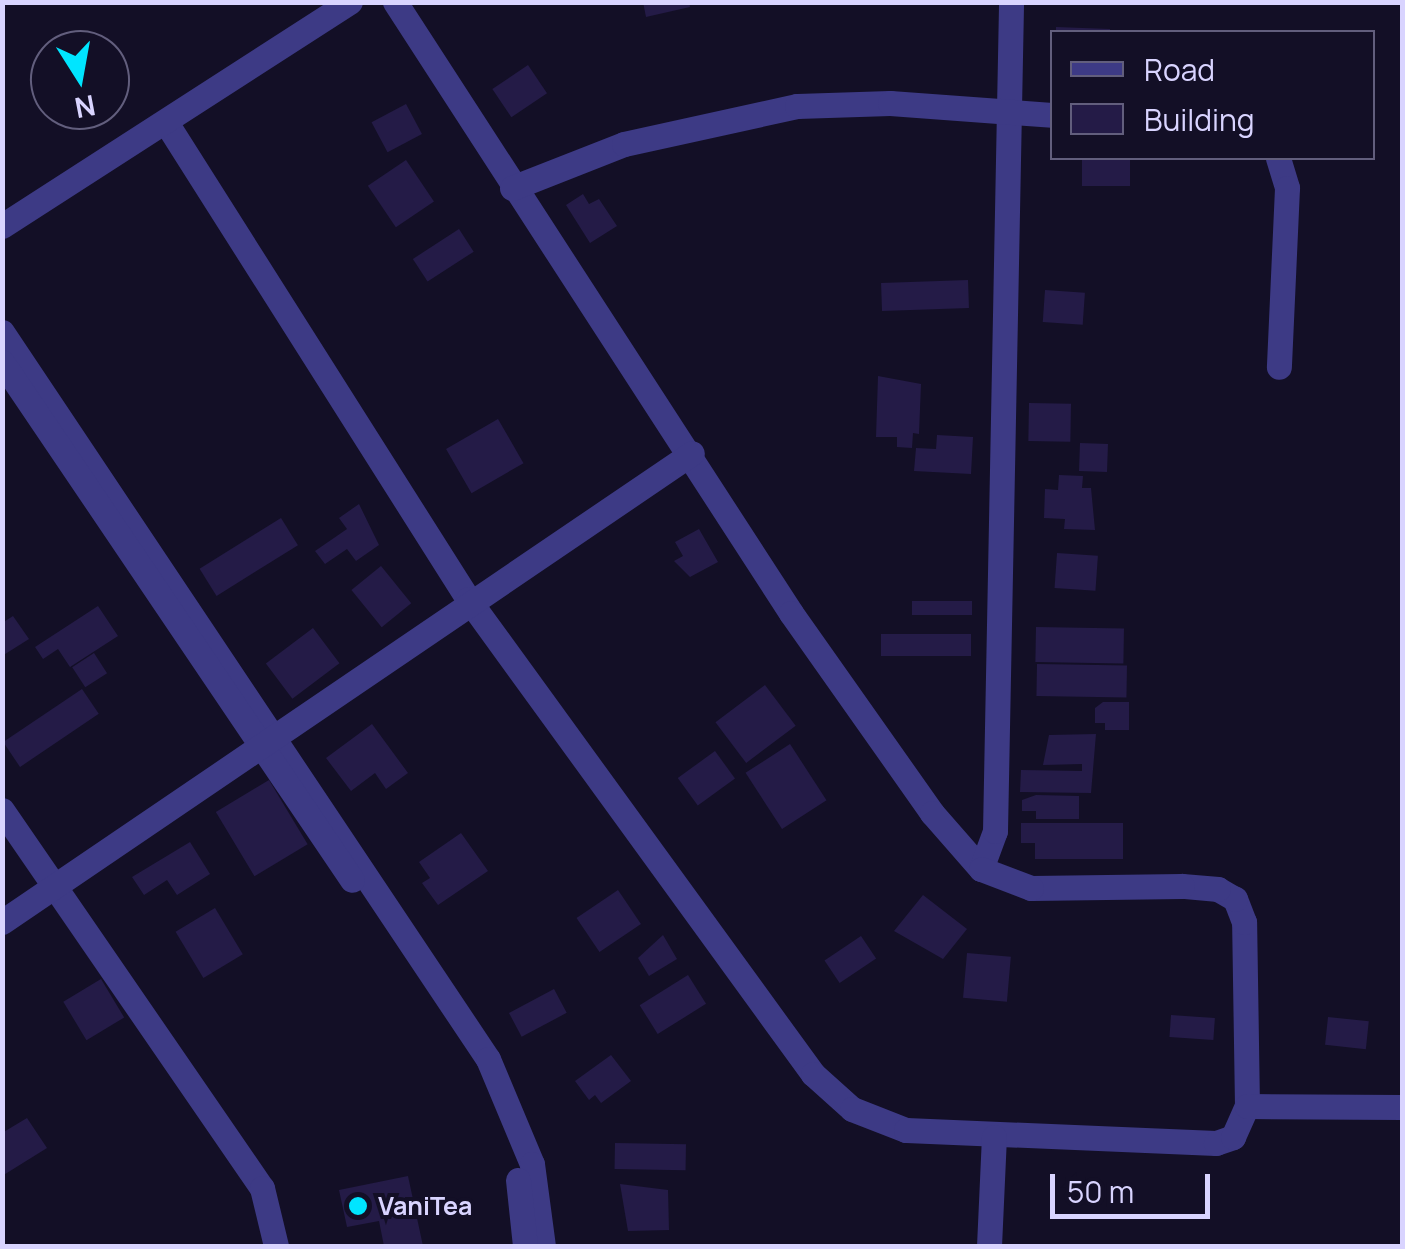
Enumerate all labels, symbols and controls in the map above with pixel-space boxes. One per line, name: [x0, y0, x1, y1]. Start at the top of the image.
north arrow: [30, 30, 130, 130]
legend: [1050, 30, 1375, 160]
text: Road: [1144, 49, 1215, 90]
text: N: [72, 87, 99, 128]
text: Building: [1144, 99, 1255, 140]
scale bar: [1055, 1154, 1215, 1216]
text: 50 m: [1067, 1171, 1134, 1212]
place label: VaniTea: [378, 1191, 472, 1221]
marker: VaniTea: [347, 1195, 369, 1217]

